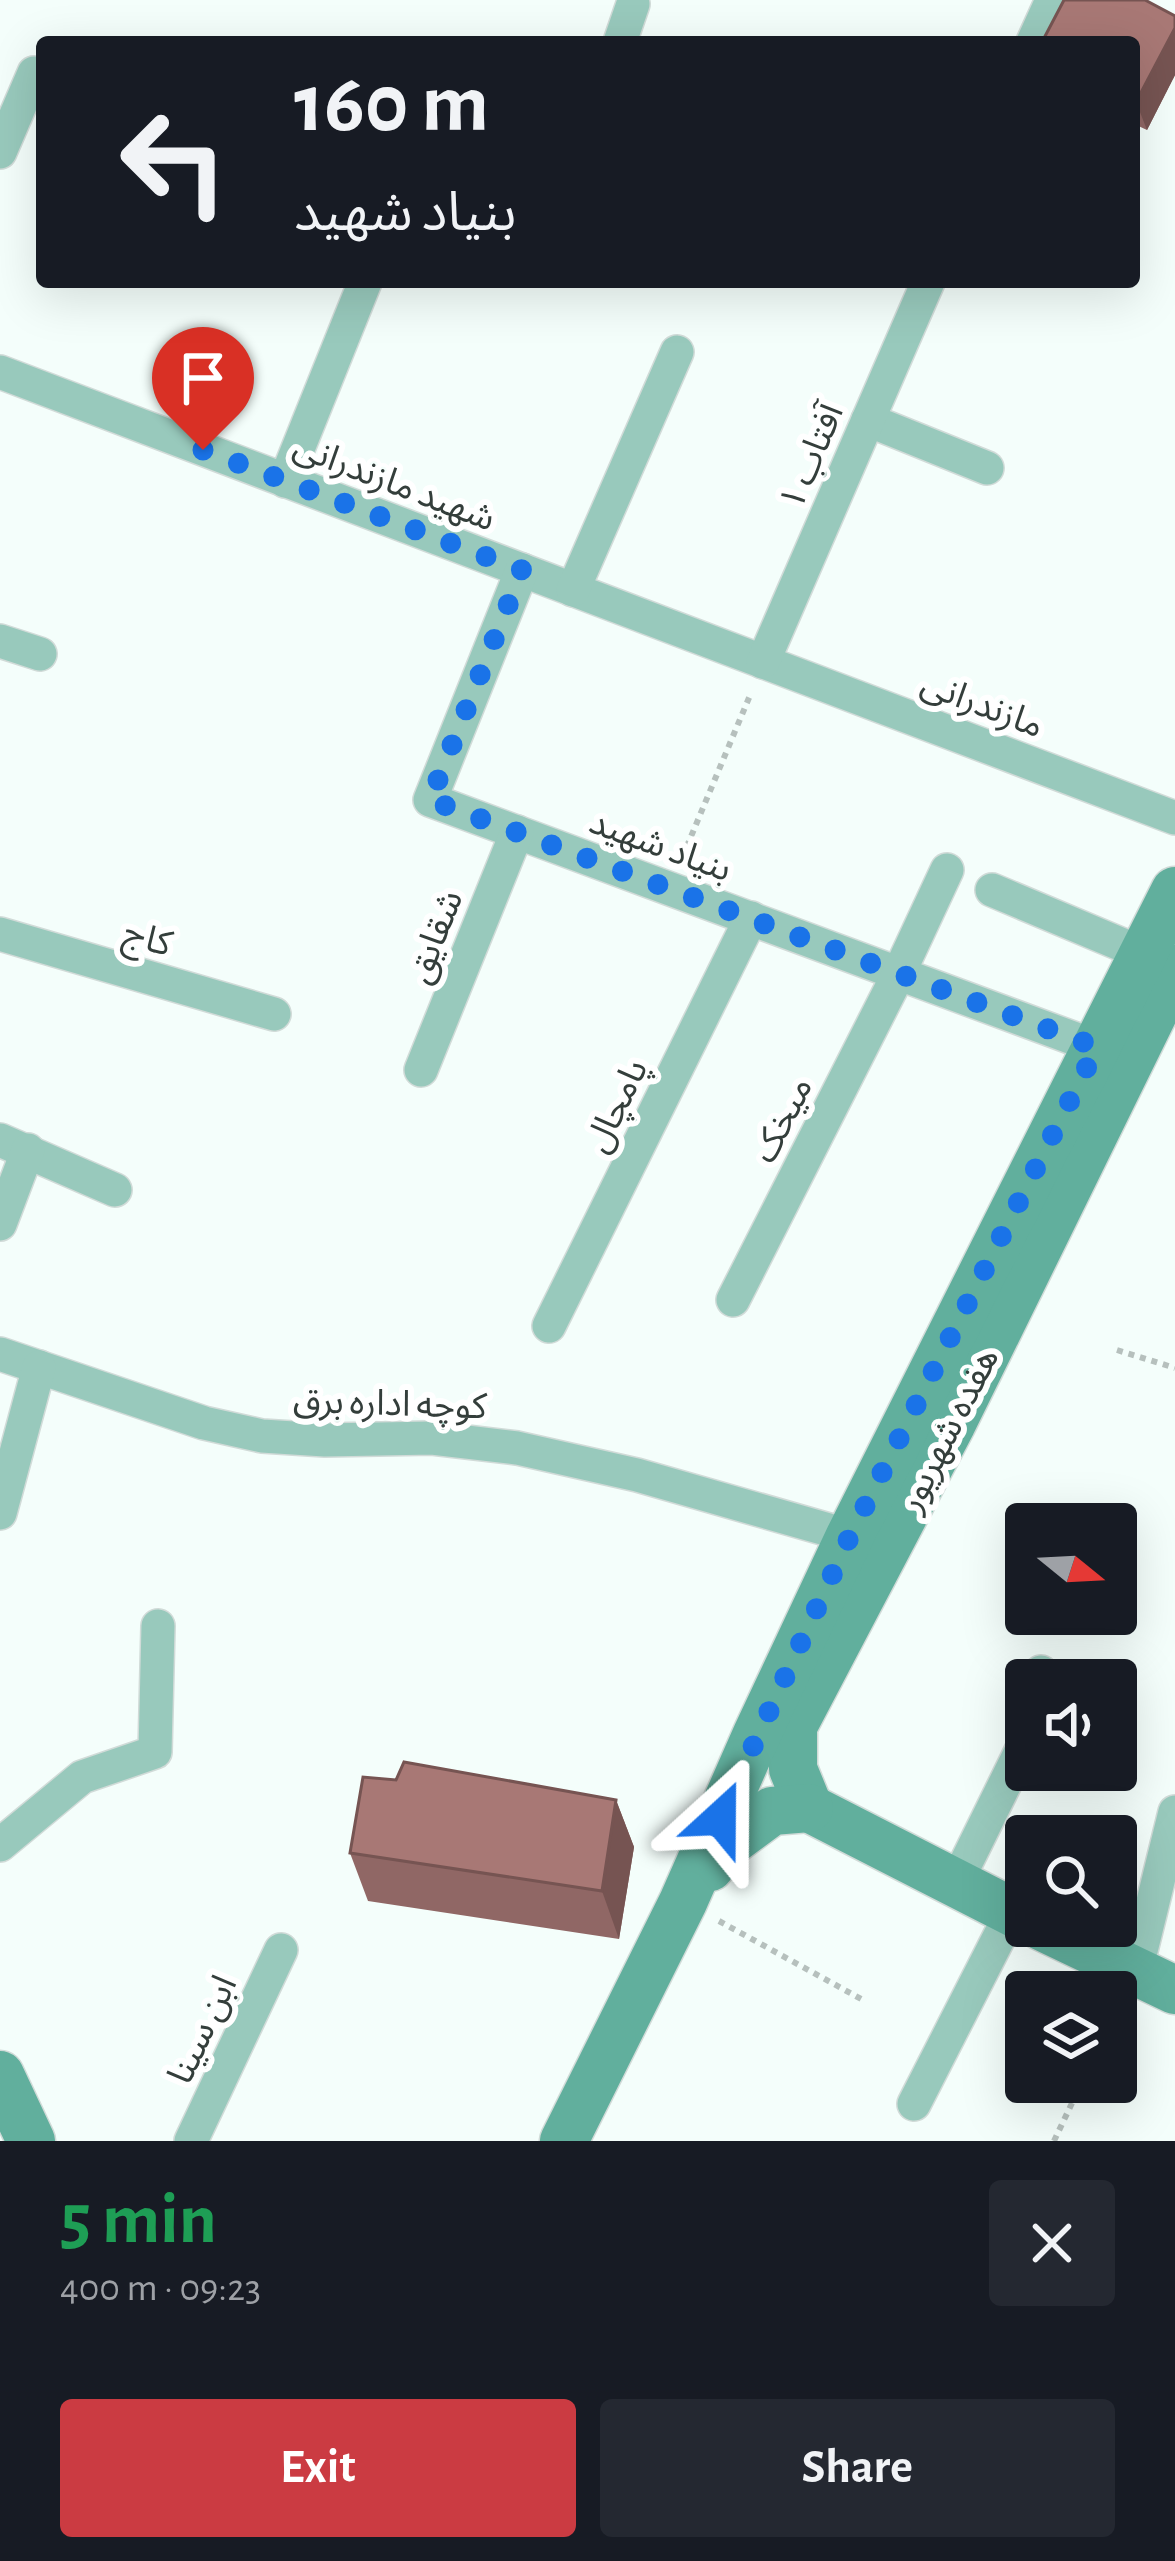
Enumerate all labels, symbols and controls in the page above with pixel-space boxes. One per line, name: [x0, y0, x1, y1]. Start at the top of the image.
text: 160 m: [294, 63, 489, 147]
icon: left: [96, 84, 252, 240]
text: بنیاد شهید: [294, 187, 516, 241]
pin: [152, 327, 254, 450]
icon: arrive: [170, 345, 236, 411]
street label: آفتاب ۱: [772, 397, 851, 515]
street label: شهید مازندرانی: [288, 428, 500, 540]
street label: مازندرانی: [916, 665, 1048, 746]
street label: بنیاد شهید: [584, 804, 736, 889]
street label: شقایق: [400, 885, 472, 989]
street label: کاج: [117, 915, 177, 970]
street label: پامچال: [579, 1054, 658, 1160]
street label: میخک: [746, 1071, 819, 1168]
street label: هفده شهریور: [892, 1342, 1007, 1520]
street label: کوچه اداره برق: [292, 1383, 489, 1430]
north arrow: [1005, 1503, 1137, 1635]
map controls: [1005, 1503, 1137, 2103]
button: sound: [1005, 1659, 1137, 1791]
position arrow: [657, 1755, 783, 1881]
button: search: [1005, 1815, 1137, 1947]
street label: ابن سینا: [162, 1970, 244, 2090]
button: layers: [1005, 1971, 1137, 2103]
button: close: [989, 2180, 1115, 2306]
text: 5 min: [60, 2184, 217, 2256]
text: 400 m · 09:23: [60, 2269, 261, 2308]
button: Exit: [60, 2399, 576, 2537]
button: Share: [600, 2399, 1115, 2537]

